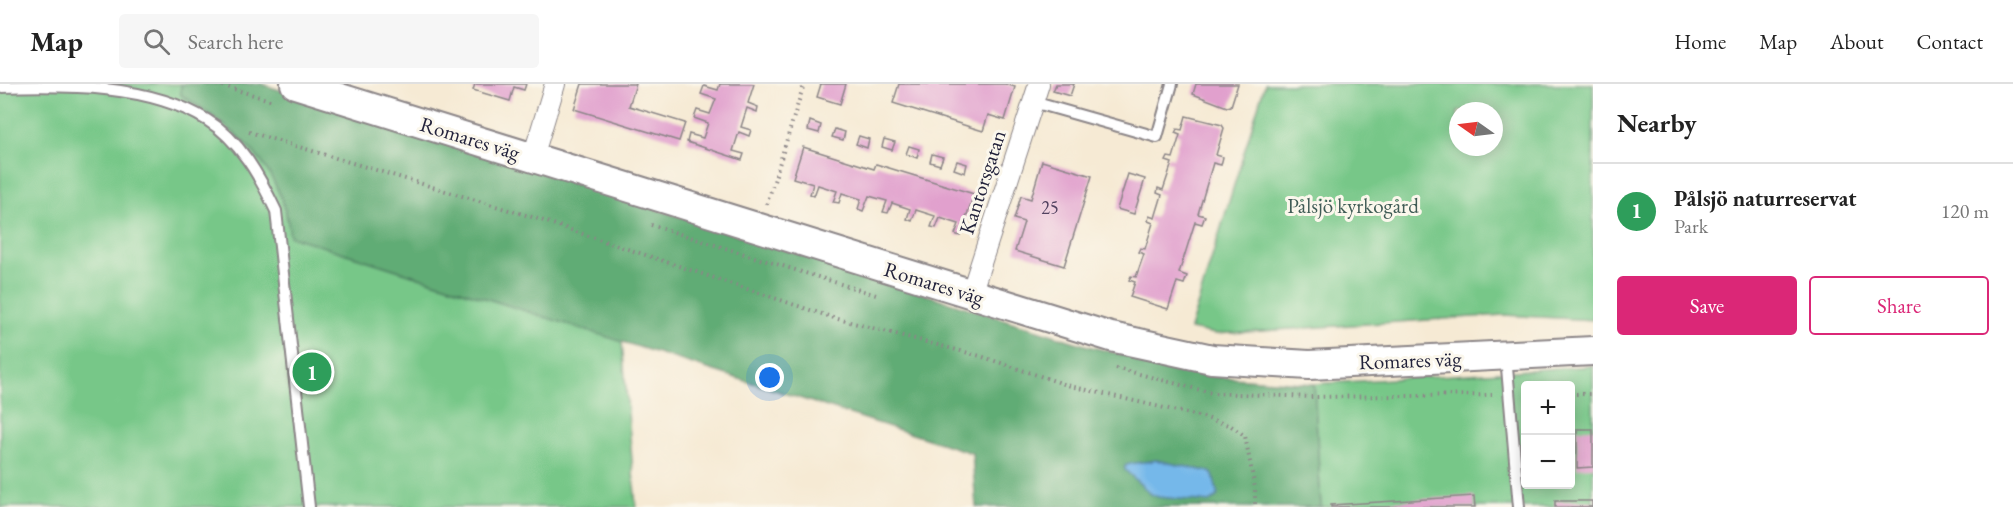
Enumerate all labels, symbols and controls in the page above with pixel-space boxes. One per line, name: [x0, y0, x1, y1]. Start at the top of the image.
search box: [119, 14, 539, 68]
text: Map: [30, 23, 83, 59]
icon: search: [140, 25, 173, 58]
text: Search here: [188, 27, 283, 56]
text: Home: [1674, 28, 1726, 55]
text: Map: [1759, 28, 1797, 55]
text: About: [1830, 28, 1883, 55]
text: Contact: [1916, 28, 1983, 55]
north arrow: [1449, 102, 1503, 156]
text: Nearby: [1617, 106, 1697, 140]
street label: Romares väg: [417, 110, 524, 166]
street label: Kantorsgatan: [952, 126, 1012, 238]
text: Pålsjö naturreservat: [1674, 184, 1857, 213]
park label: Pålsjö kyrkogård: [1287, 192, 1419, 219]
house number: 25: [1041, 196, 1059, 219]
text: 1: [1631, 198, 1642, 224]
text: 120 m: [1941, 198, 1989, 224]
text: Park: [1674, 213, 1708, 239]
street label: Romares väg: [881, 255, 988, 311]
button: Save: [1617, 276, 1797, 335]
button: Share: [1809, 276, 1989, 335]
street label: Romares väg: [1358, 345, 1463, 375]
pin: 1: [292, 350, 332, 394]
your location: [755, 363, 784, 392]
map controls: [1521, 381, 1575, 489]
button: +: [1521, 381, 1575, 435]
button: −: [1521, 435, 1575, 489]

